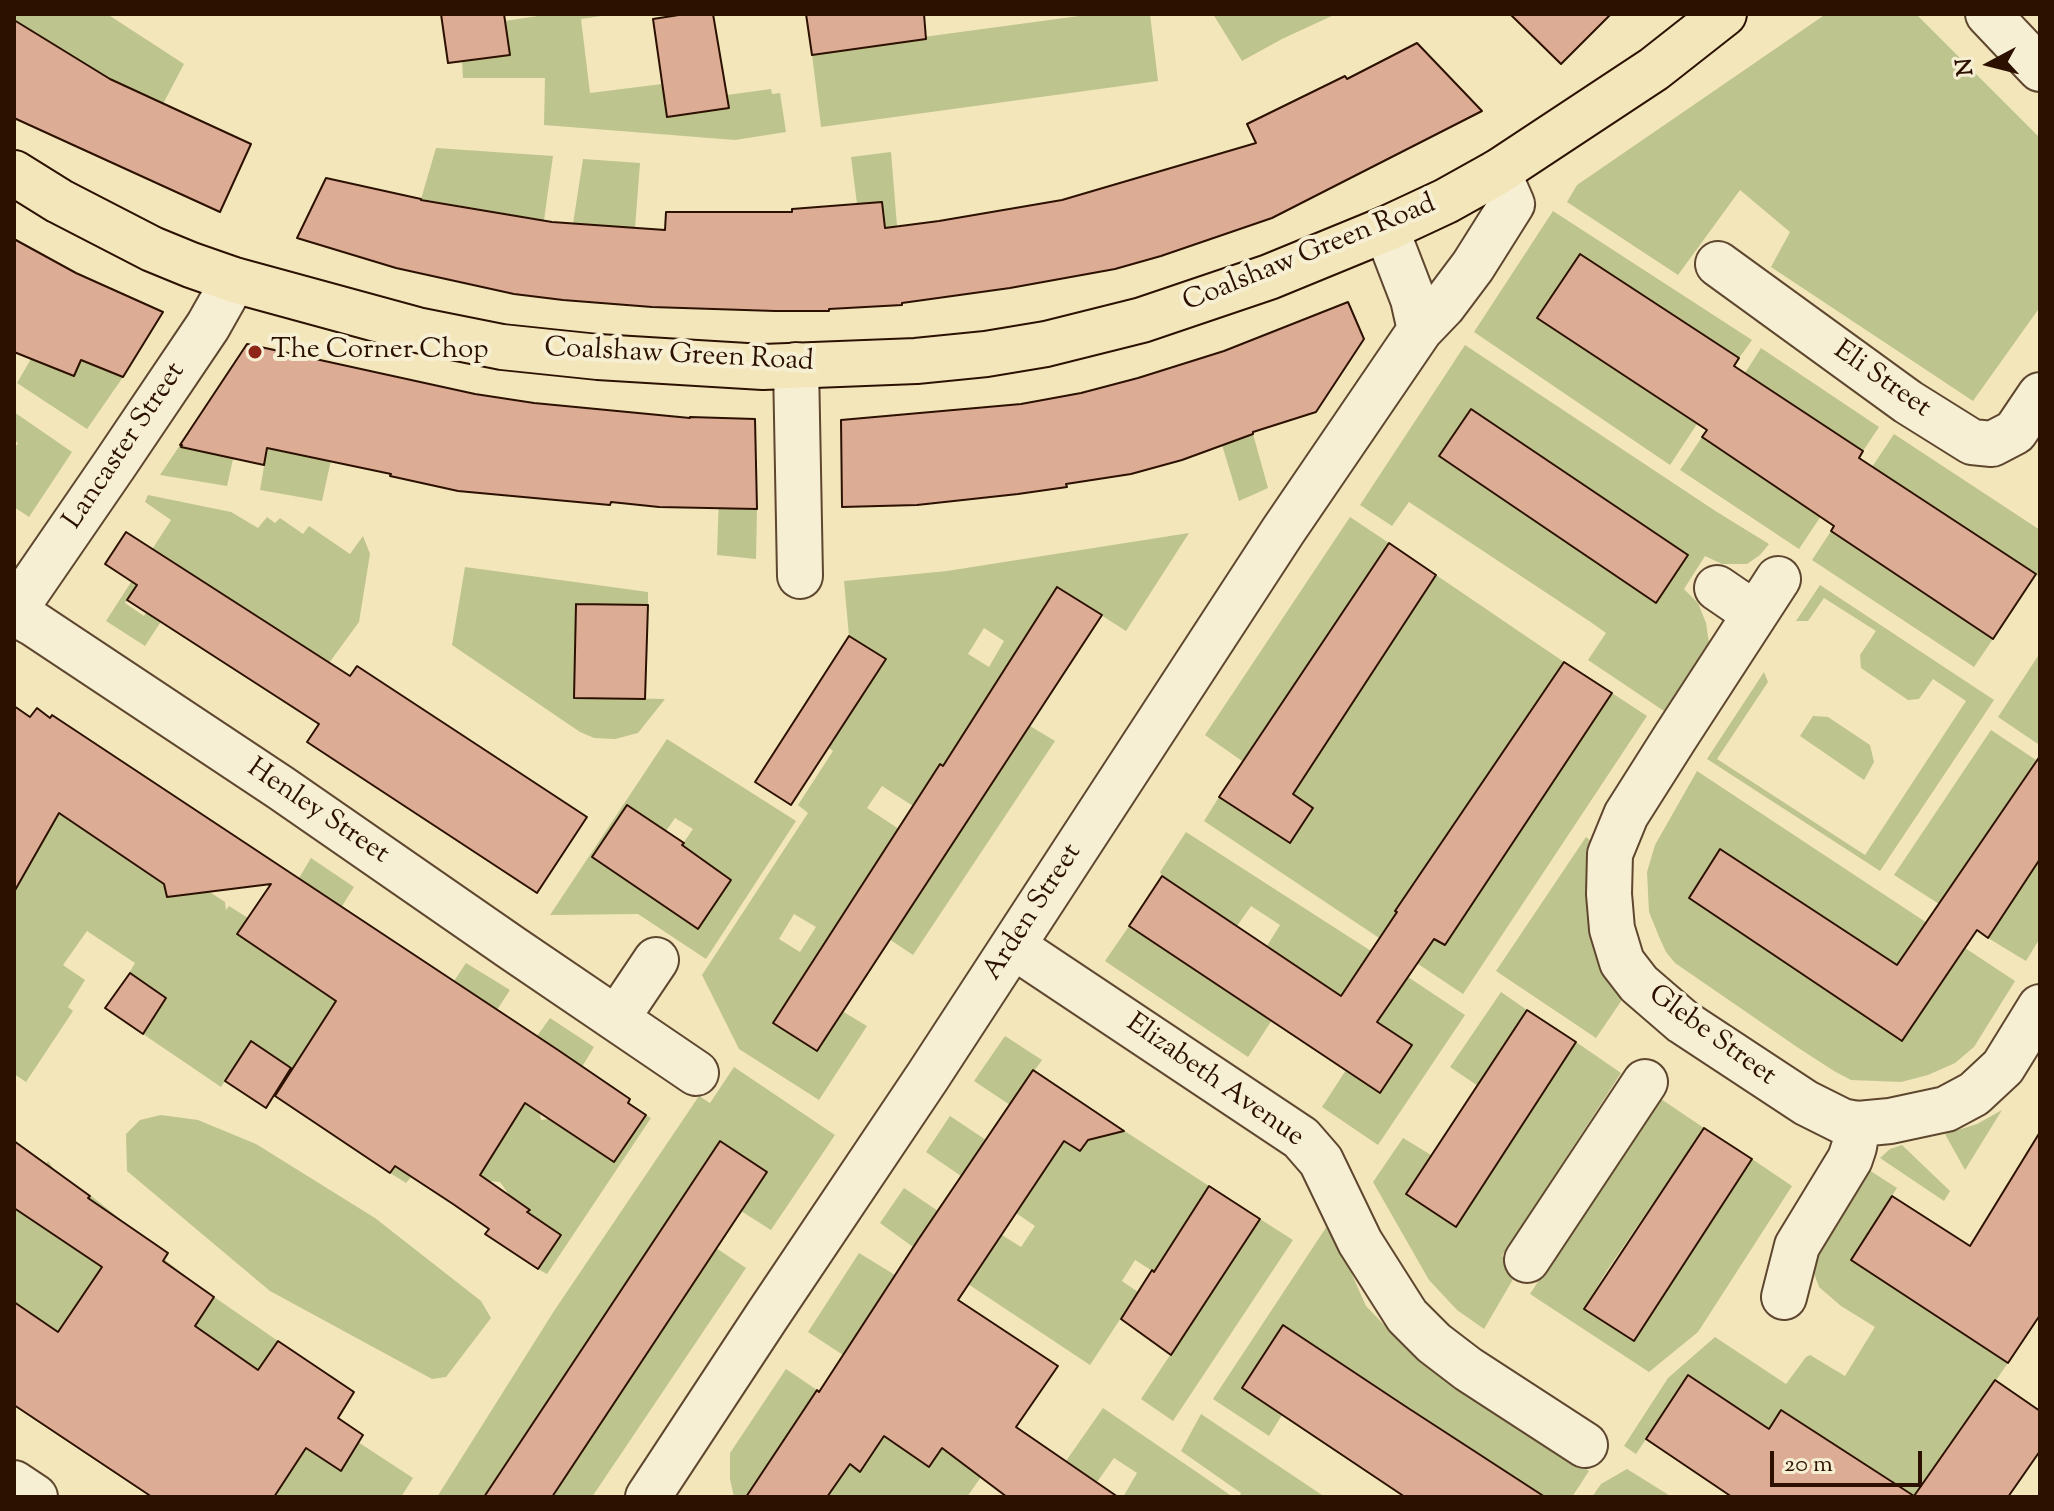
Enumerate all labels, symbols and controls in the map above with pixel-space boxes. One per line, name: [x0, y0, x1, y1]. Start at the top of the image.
north arrow: [1950, 24, 2030, 104]
text: N: [1949, 56, 1983, 78]
street label: Coalshaw Green Road: [1179, 189, 1441, 321]
street label: Coalshaw Green Road: [543, 333, 815, 381]
place label: The Corner Chop: [271, 335, 489, 369]
street label: Eli Street: [1826, 335, 1936, 427]
marker: The Corner Chop: [246, 343, 264, 361]
street label: Lancaster Street: [58, 357, 194, 537]
street label: Henley Street: [240, 753, 394, 873]
street label: Arden Street: [977, 838, 1091, 988]
street label: Glebe Street: [1641, 979, 1781, 1095]
street label: Elizabeth Avenue: [1119, 1008, 1309, 1156]
scale bar: [1774, 1435, 1926, 1485]
text: 20 m: [1784, 1448, 1833, 1482]

